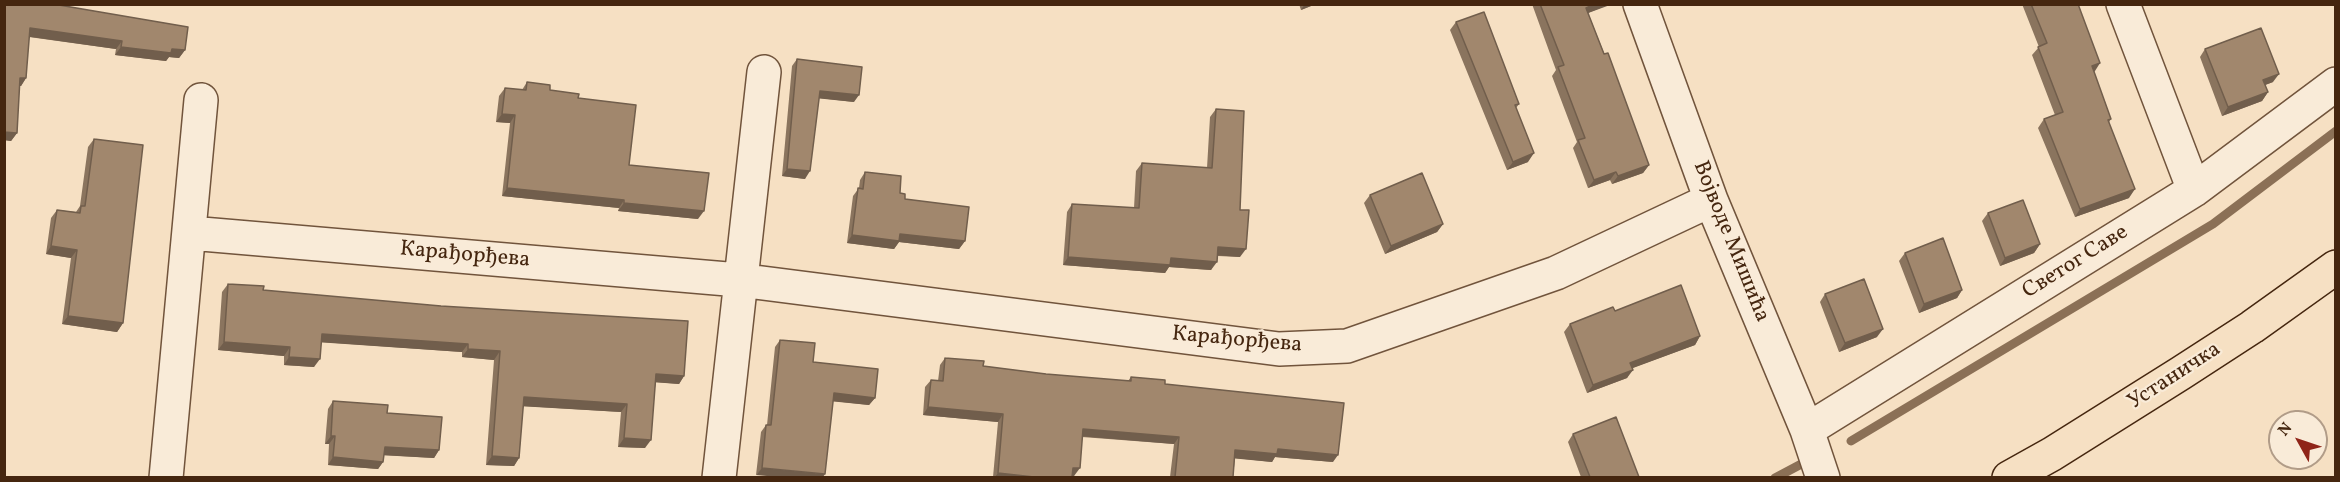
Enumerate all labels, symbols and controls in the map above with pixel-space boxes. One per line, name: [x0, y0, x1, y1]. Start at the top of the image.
street label: Војводе Мишића: [1686, 158, 1774, 326]
street label: Светог Саве: [2018, 220, 2134, 306]
street label: Карађорђева: [399, 237, 531, 275]
street label: Карађорђева: [1171, 322, 1303, 360]
street label: Устаничка: [2124, 337, 2226, 417]
north arrow: [2268, 410, 2328, 470]
text: N: [2274, 418, 2298, 441]

